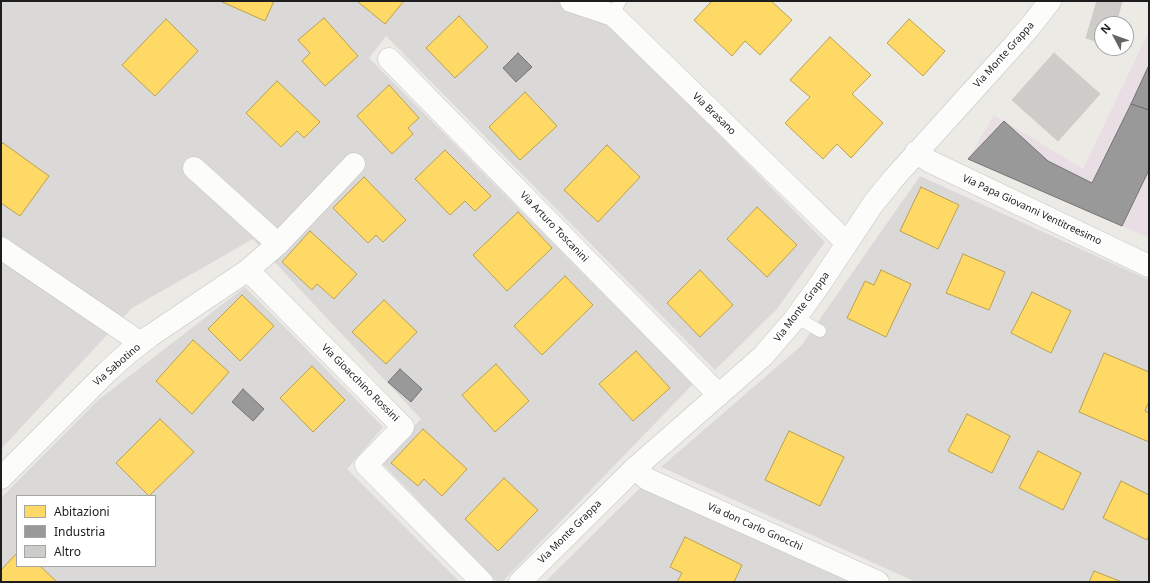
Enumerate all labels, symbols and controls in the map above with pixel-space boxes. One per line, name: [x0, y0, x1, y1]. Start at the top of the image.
north arrow: [1094, 16, 1134, 56]
street label: Via Monte Grappa: [971, 20, 1037, 90]
text: N: [1097, 20, 1114, 37]
street label: Via Brasano: [690, 90, 738, 138]
street label: Via Papa Giovanni Ventitreesimo: [961, 172, 1103, 248]
street label: Via Arturo Toscanini: [517, 189, 591, 265]
street label: Via Monte Grappa: [772, 270, 832, 344]
street label: Via Sabotino: [91, 341, 143, 389]
street label: Via Gioacchino Rossini: [319, 342, 401, 424]
legend: [16, 495, 156, 567]
street label: Via Monte Grappa: [536, 498, 604, 566]
street label: Via don Carlo Gnocchi: [706, 501, 804, 553]
text: Abitazioni: [54, 503, 110, 520]
text: Industria: [54, 523, 105, 540]
text: Altro: [54, 543, 81, 560]

